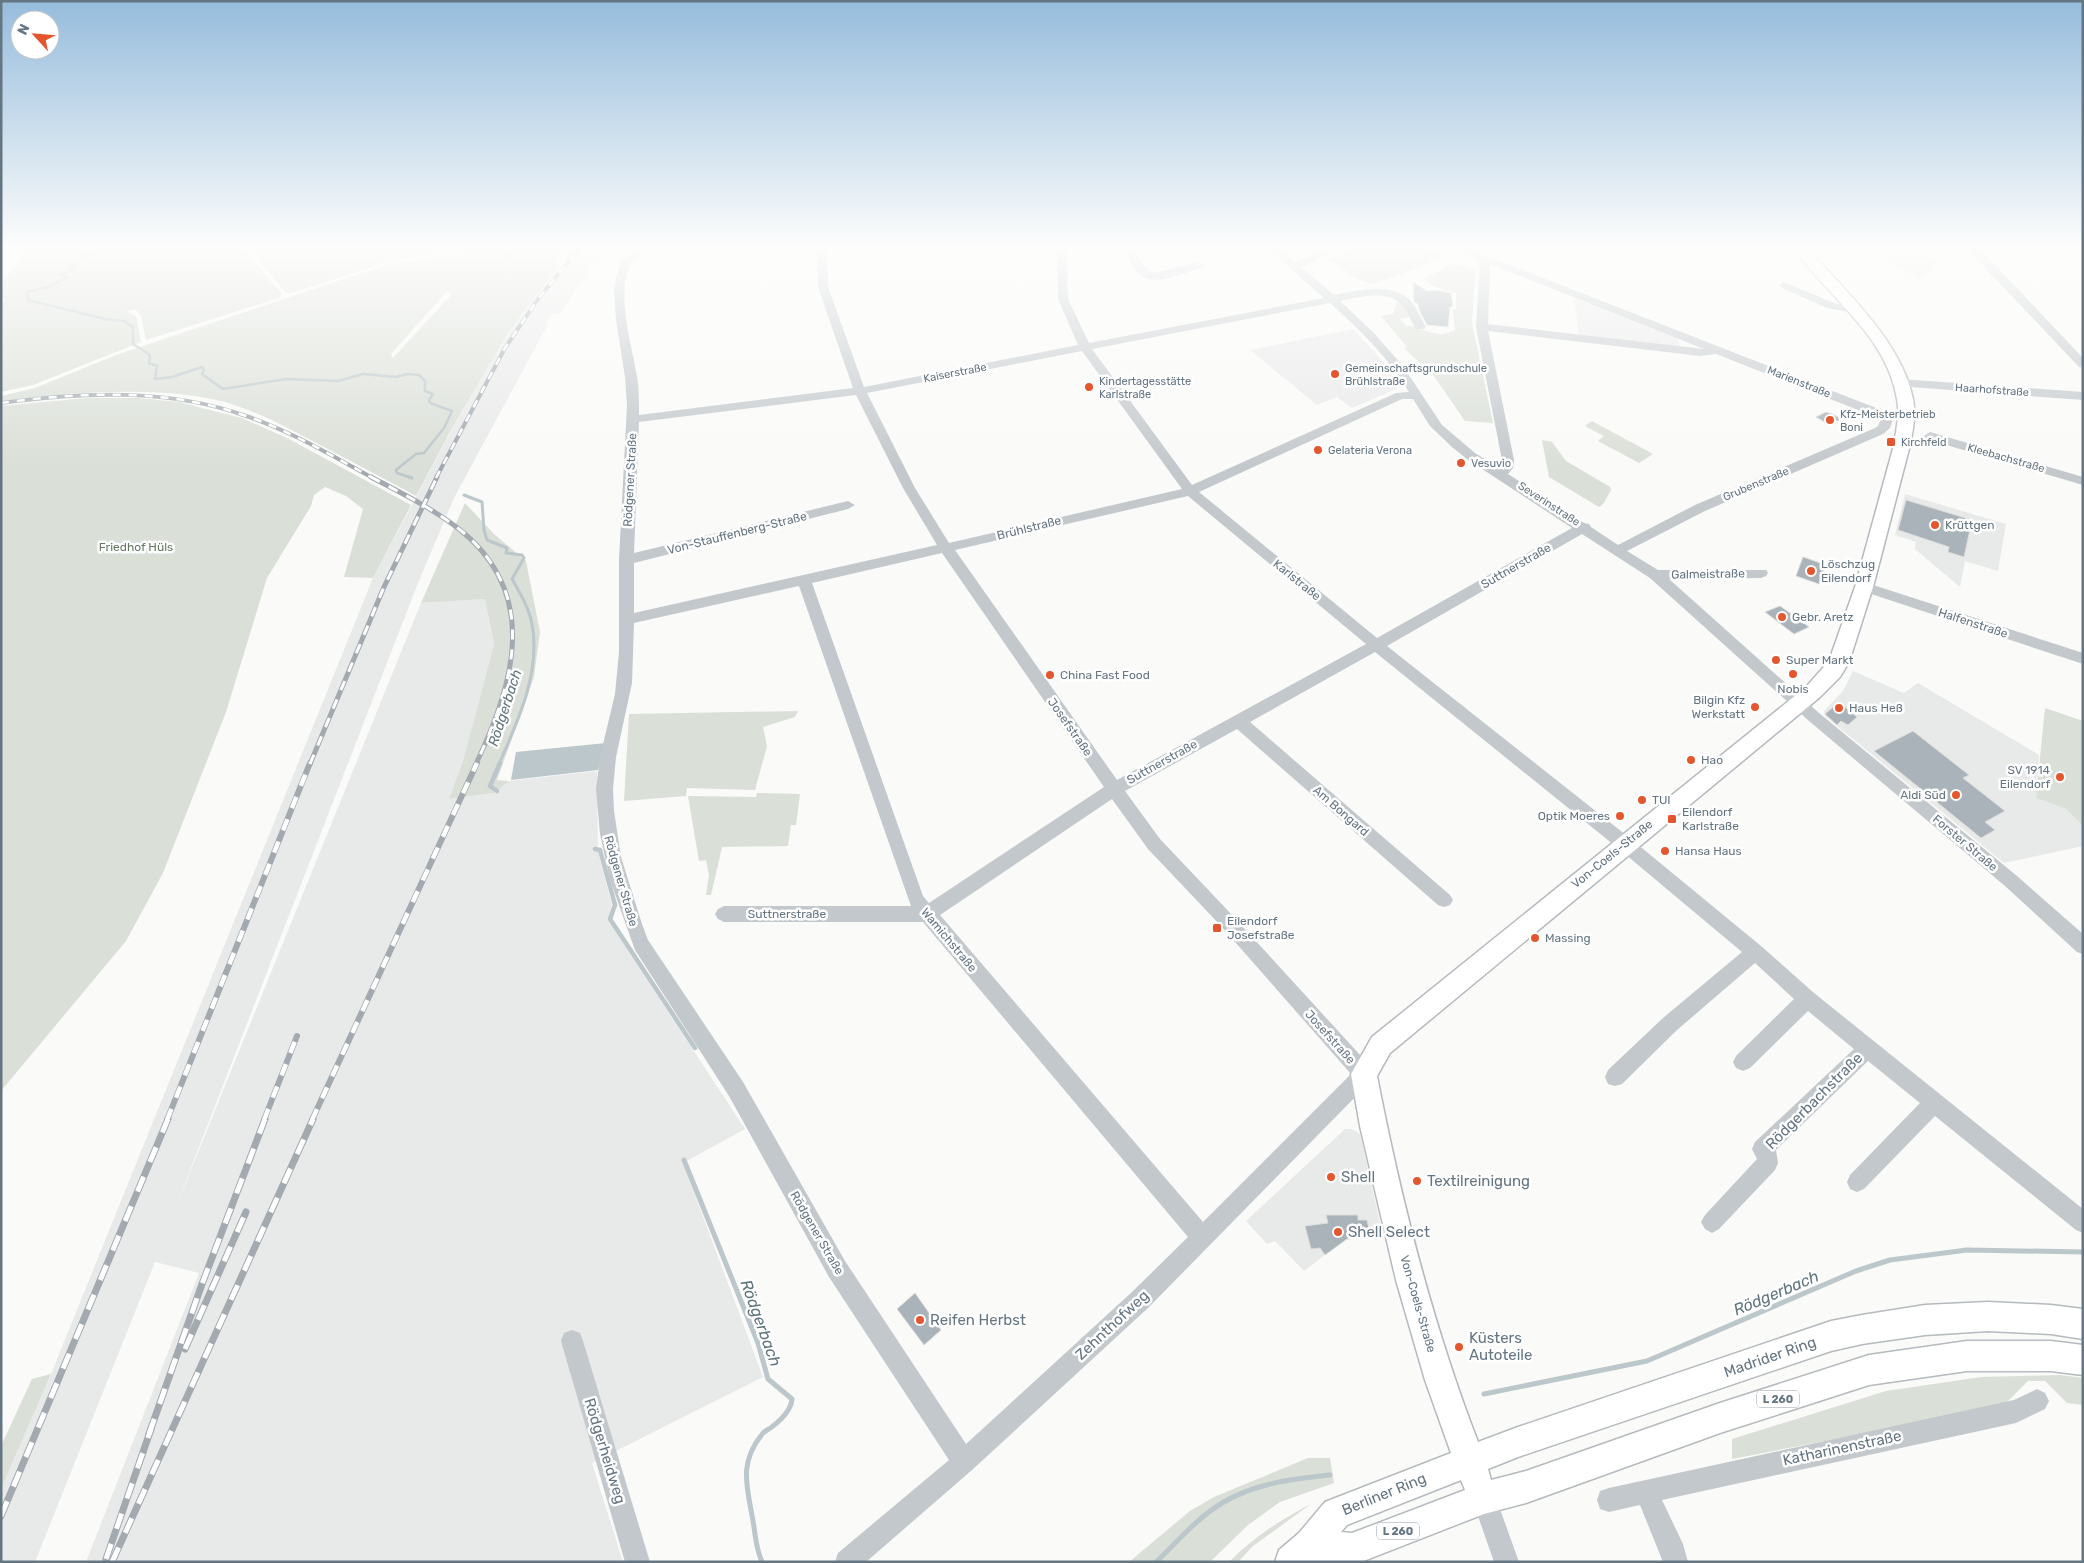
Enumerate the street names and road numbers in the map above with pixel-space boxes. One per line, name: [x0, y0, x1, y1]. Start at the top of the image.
street label: Kaiserstraße: [922, 361, 988, 385]
street label: Marienstraße: [1765, 363, 1833, 401]
street label: Haarhofstraße: [1955, 381, 2029, 399]
street label: Rödgener Straße: [621, 432, 639, 527]
street label: Kleebachstraße: [1966, 441, 2046, 475]
street label: Grubenstraße: [1721, 464, 1791, 504]
street label: Severinstraße: [1516, 479, 1582, 529]
street label: Von-Stauffenberg-Straße: [666, 509, 808, 557]
street label: Brühlstraße: [995, 513, 1063, 543]
street label: Suttnerstraße: [1479, 540, 1554, 592]
street label: Karlstraße: [1270, 557, 1324, 604]
street label: Galmeistraße: [1671, 566, 1745, 582]
street label: Halfenstraße: [1936, 605, 2010, 641]
street label: Josefstraße: [1045, 695, 1095, 759]
street label: Suttnerstraße: [1124, 737, 1200, 787]
street label: Am Bongard: [1310, 783, 1372, 839]
street label: Forster Straße: [1930, 812, 2000, 874]
street label: Von-Coels-Straße: [1569, 817, 1656, 891]
street label: Rödgener Straße: [601, 834, 641, 928]
street label: Wamichstraße: [918, 905, 980, 975]
street label: Suttnerstraße: [748, 907, 826, 921]
street label: Josefstraße: [1302, 1007, 1358, 1067]
street label: Rödgerbachstraße: [1762, 1049, 1866, 1153]
street label: Rödgener Straße: [787, 1189, 847, 1277]
street label: Von-Coels-Straße: [1397, 1254, 1439, 1354]
street label: Zehnthofweg: [1072, 1286, 1152, 1364]
street label: Madrider Ring: [1722, 1333, 1818, 1381]
road number: L 260: [1757, 1390, 1799, 1408]
street label: Rödgerheidweg: [580, 1396, 630, 1506]
street label: Katharinenstraße: [1781, 1427, 1903, 1469]
street label: Berliner Ring: [1339, 1469, 1429, 1519]
road number: L 260: [1377, 1522, 1419, 1540]

